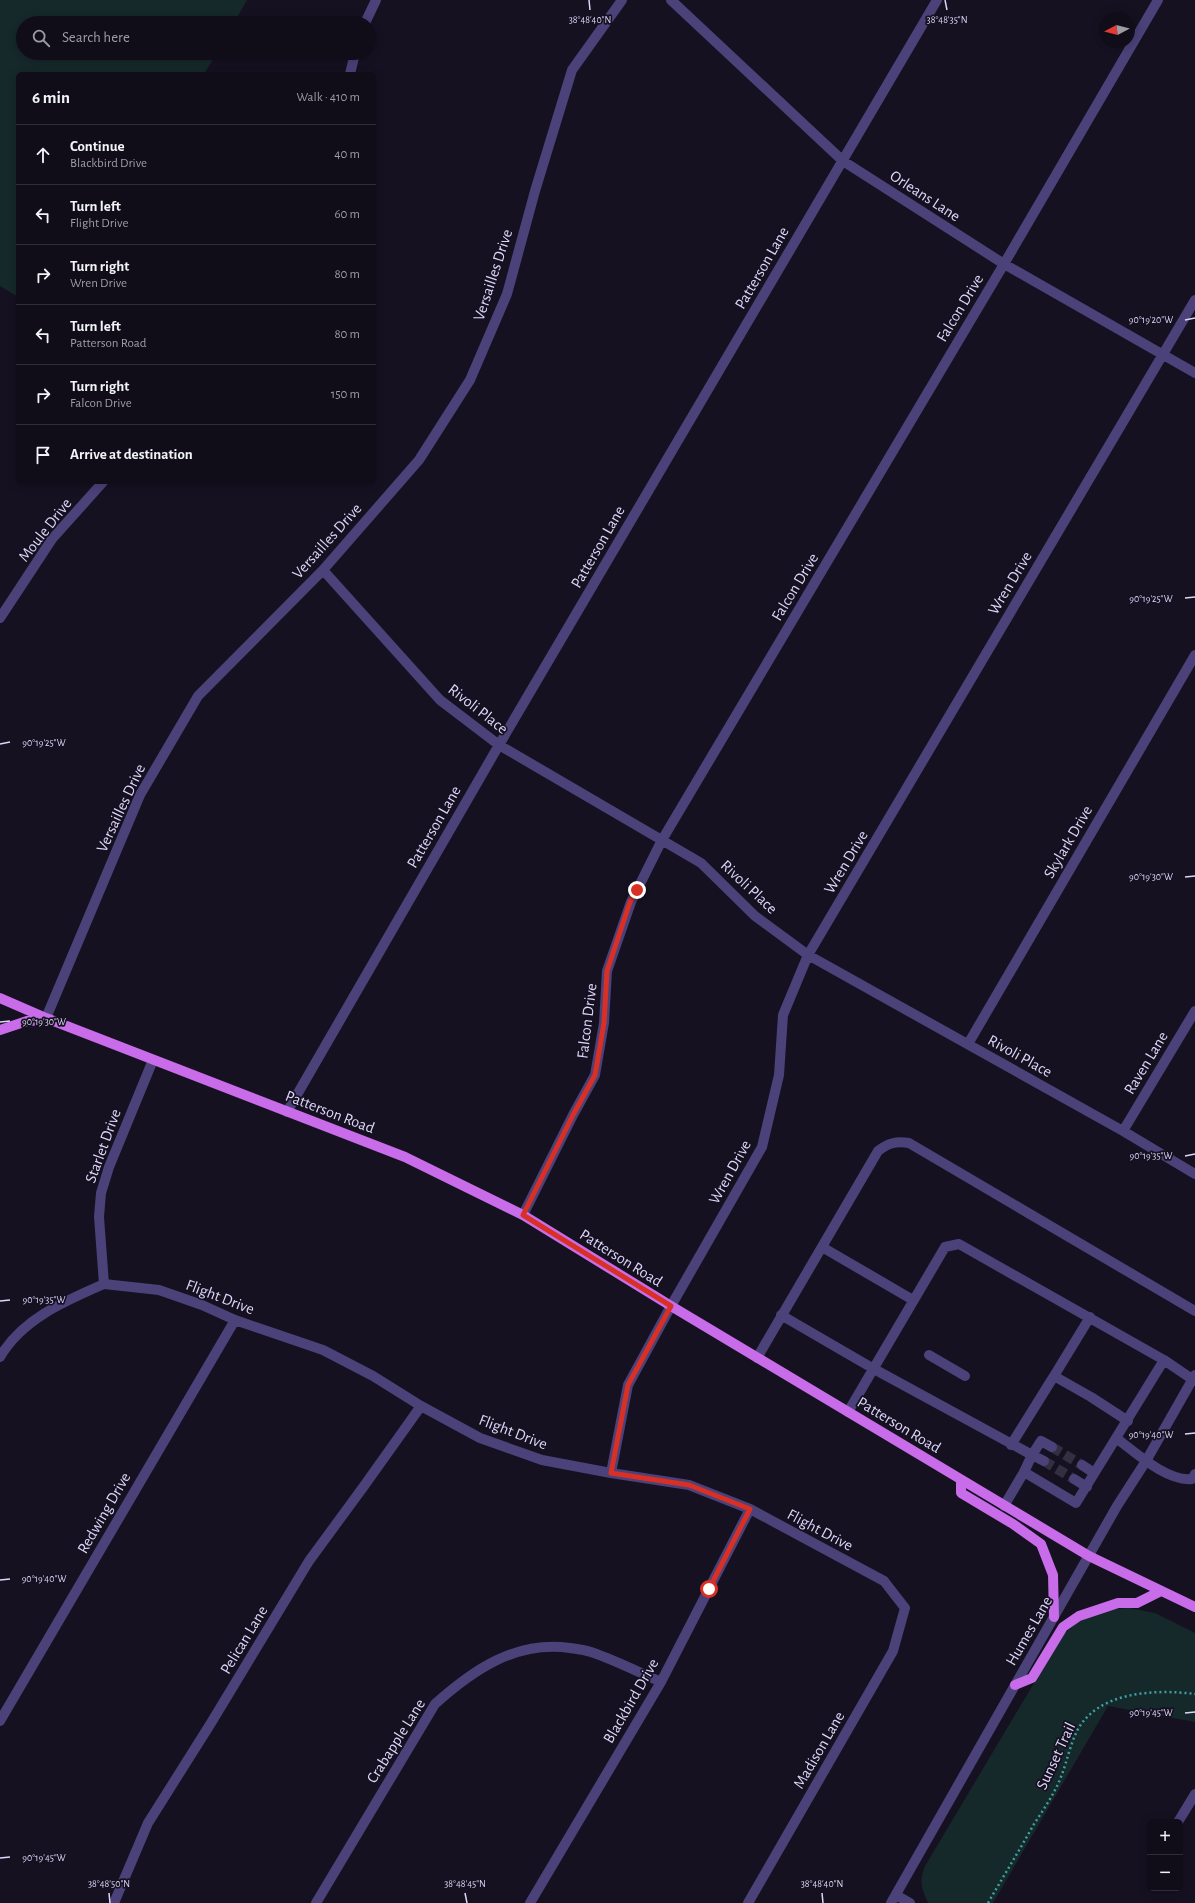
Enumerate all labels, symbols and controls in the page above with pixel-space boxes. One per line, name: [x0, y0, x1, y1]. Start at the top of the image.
north arrow: [1099, 12, 1135, 48]
text: 38°48'40"N: [569, 15, 611, 25]
text: 38°48'35"N: [927, 15, 967, 25]
search box: [16, 16, 376, 60]
icon: search: [30, 27, 52, 49]
text: Search here: [62, 30, 130, 45]
text: 6 min: [32, 89, 70, 106]
text: Walk · 410 m: [297, 91, 360, 104]
text: Continue: [70, 139, 125, 154]
icon: ahead: [32, 144, 54, 166]
text: 40 m: [334, 148, 360, 161]
text: Blackbird Drive: [70, 157, 147, 170]
street label: Orleans Lane: [887, 167, 963, 225]
text: Turn left: [70, 199, 121, 214]
icon: left: [32, 204, 54, 226]
text: 60 m: [334, 208, 360, 221]
text: Flight Drive: [70, 217, 128, 230]
street label: Patterson Lane: [732, 224, 792, 312]
street label: Versailles Drive: [471, 227, 515, 323]
text: Turn right: [70, 259, 129, 274]
icon: right: [32, 264, 54, 286]
text: 80 m: [334, 268, 360, 281]
street label: Falcon Drive: [934, 271, 986, 345]
text: Wren Drive: [70, 277, 127, 290]
text: 90°19'20"W: [1129, 315, 1173, 325]
text: Turn left: [70, 319, 121, 334]
icon: left: [32, 324, 54, 346]
text: 80 m: [334, 328, 360, 341]
text: Patterson Road: [70, 337, 147, 350]
text: Turn right: [70, 379, 129, 394]
icon: right: [32, 384, 54, 406]
text: 150 m: [331, 388, 360, 401]
text: Falcon Drive: [70, 397, 132, 410]
icon: arrive: [32, 444, 54, 466]
text: Arrive at destination: [70, 447, 193, 462]
street label: Moule Drive: [15, 495, 75, 565]
street label: Versailles Drive: [289, 500, 365, 582]
street label: Patterson Lane: [568, 503, 628, 591]
street label: Wren Drive: [985, 549, 1035, 617]
street label: Falcon Drive: [769, 550, 821, 624]
text: 90°19'25"W: [1129, 594, 1173, 604]
street label: Rivoli Place: [445, 681, 511, 737]
text: 90°19'25"W: [22, 738, 66, 748]
street label: Versailles Drive: [94, 761, 148, 855]
street label: Patterson Lane: [404, 783, 464, 871]
street label: Skylark Drive: [1041, 803, 1096, 882]
street label: Wren Drive: [821, 828, 871, 896]
street label: Rivoli Place: [718, 857, 780, 917]
text: 90°19'30"W: [1129, 872, 1173, 882]
route end: [628, 881, 646, 899]
street label: Falcon Drive: [574, 982, 600, 1060]
text: 90°19'30"W: [22, 1017, 66, 1027]
street label: Raven Lane: [1121, 1029, 1171, 1097]
street label: Rivoli Place: [985, 1032, 1055, 1080]
street label: Patterson Road: [283, 1088, 377, 1136]
street label: Starlet Drive: [82, 1107, 124, 1185]
street label: Wren Drive: [706, 1137, 754, 1207]
text: 90°19'35"W: [1130, 1151, 1173, 1161]
street label: Patterson Road: [577, 1226, 665, 1290]
street label: Flight Drive: [184, 1277, 256, 1317]
text: 90°19'35"W: [23, 1295, 66, 1305]
street label: Patterson Road: [855, 1394, 943, 1456]
street label: Flight Drive: [477, 1412, 549, 1452]
text: 90°19'40"W: [1129, 1430, 1173, 1440]
street label: Redwing Drive: [74, 1470, 134, 1556]
street label: Flight Drive: [785, 1506, 855, 1554]
text: 90°19'40"W: [22, 1574, 66, 1584]
route start: [700, 1580, 718, 1598]
street label: Humes Lane: [1003, 1594, 1055, 1668]
street label: Pelican Lane: [217, 1603, 271, 1677]
street label: Blackbird Drive: [600, 1656, 662, 1746]
street label: Crabapple Lane: [364, 1696, 428, 1786]
text: 90°19'45"W: [1129, 1708, 1173, 1718]
street label: Madison Lane: [791, 1709, 847, 1791]
street label: Sunset Trail: [1034, 1720, 1078, 1792]
map controls: [1147, 1819, 1183, 1891]
button: +: [1147, 1819, 1183, 1855]
text: 90°19'45"W: [22, 1853, 66, 1863]
button: −: [1147, 1855, 1183, 1891]
text: 38°48'50"N: [88, 1879, 130, 1889]
text: 38°48'45"N: [444, 1879, 486, 1889]
text: 38°48'40"N: [801, 1879, 843, 1889]

